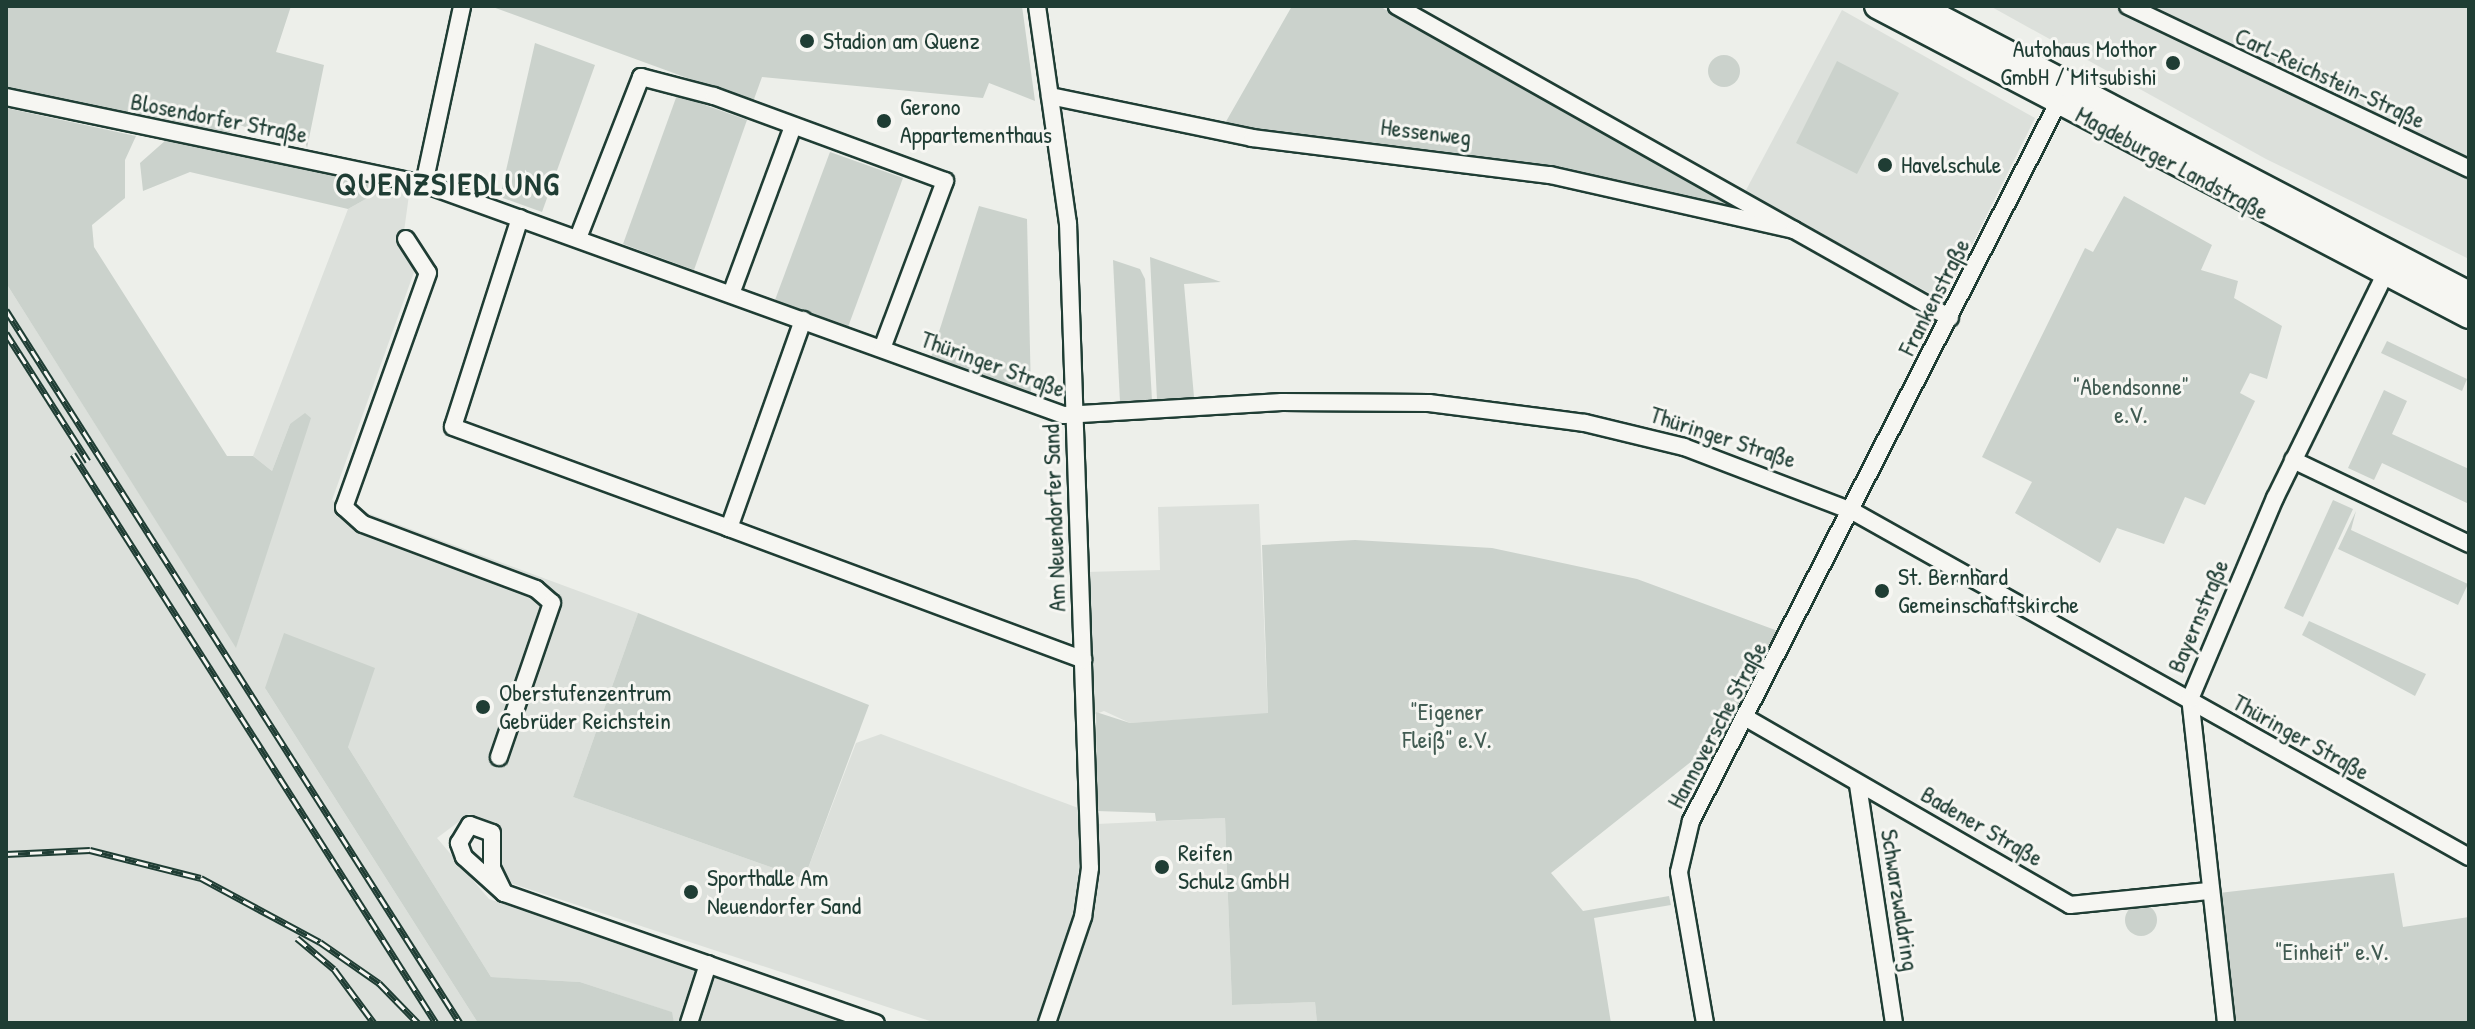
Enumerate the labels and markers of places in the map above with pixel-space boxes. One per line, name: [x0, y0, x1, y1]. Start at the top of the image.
place label: Stadion am Quenz: [823, 27, 980, 55]
marker: Stadion am Quenz: [798, 32, 816, 50]
place label: Autohaus Mothor GmbH / Mitsubishi: [2000, 35, 2157, 91]
marker: Autohaus Mothor GmbH / Mitsubishi: [2164, 54, 2182, 72]
place label: Gerono Appartementhaus: [900, 93, 1052, 149]
marker: Gerono Appartementhaus: [875, 112, 893, 130]
place label: Havelschule: [1901, 151, 2001, 179]
marker: Havelschule: [1876, 156, 1894, 174]
place label: St. Bernhard Gemeinschaftskirche: [1898, 563, 2079, 619]
marker: St. Bernhard Gemeinschaftskirche: [1873, 582, 1891, 600]
place label: Oberstufenzentrum Gebrüder Reichstein: [499, 679, 671, 735]
marker: Oberstufenzentrum Gebrüder Reichstein: [474, 698, 492, 716]
place label: Reifen Schulz GmbH: [1178, 839, 1289, 895]
marker: Reifen Schulz GmbH: [1153, 858, 1171, 876]
place label: Sporthalle Am Neuendorfer Sand: [707, 864, 861, 920]
marker: Sporthalle Am Neuendorfer Sand: [682, 883, 700, 901]

